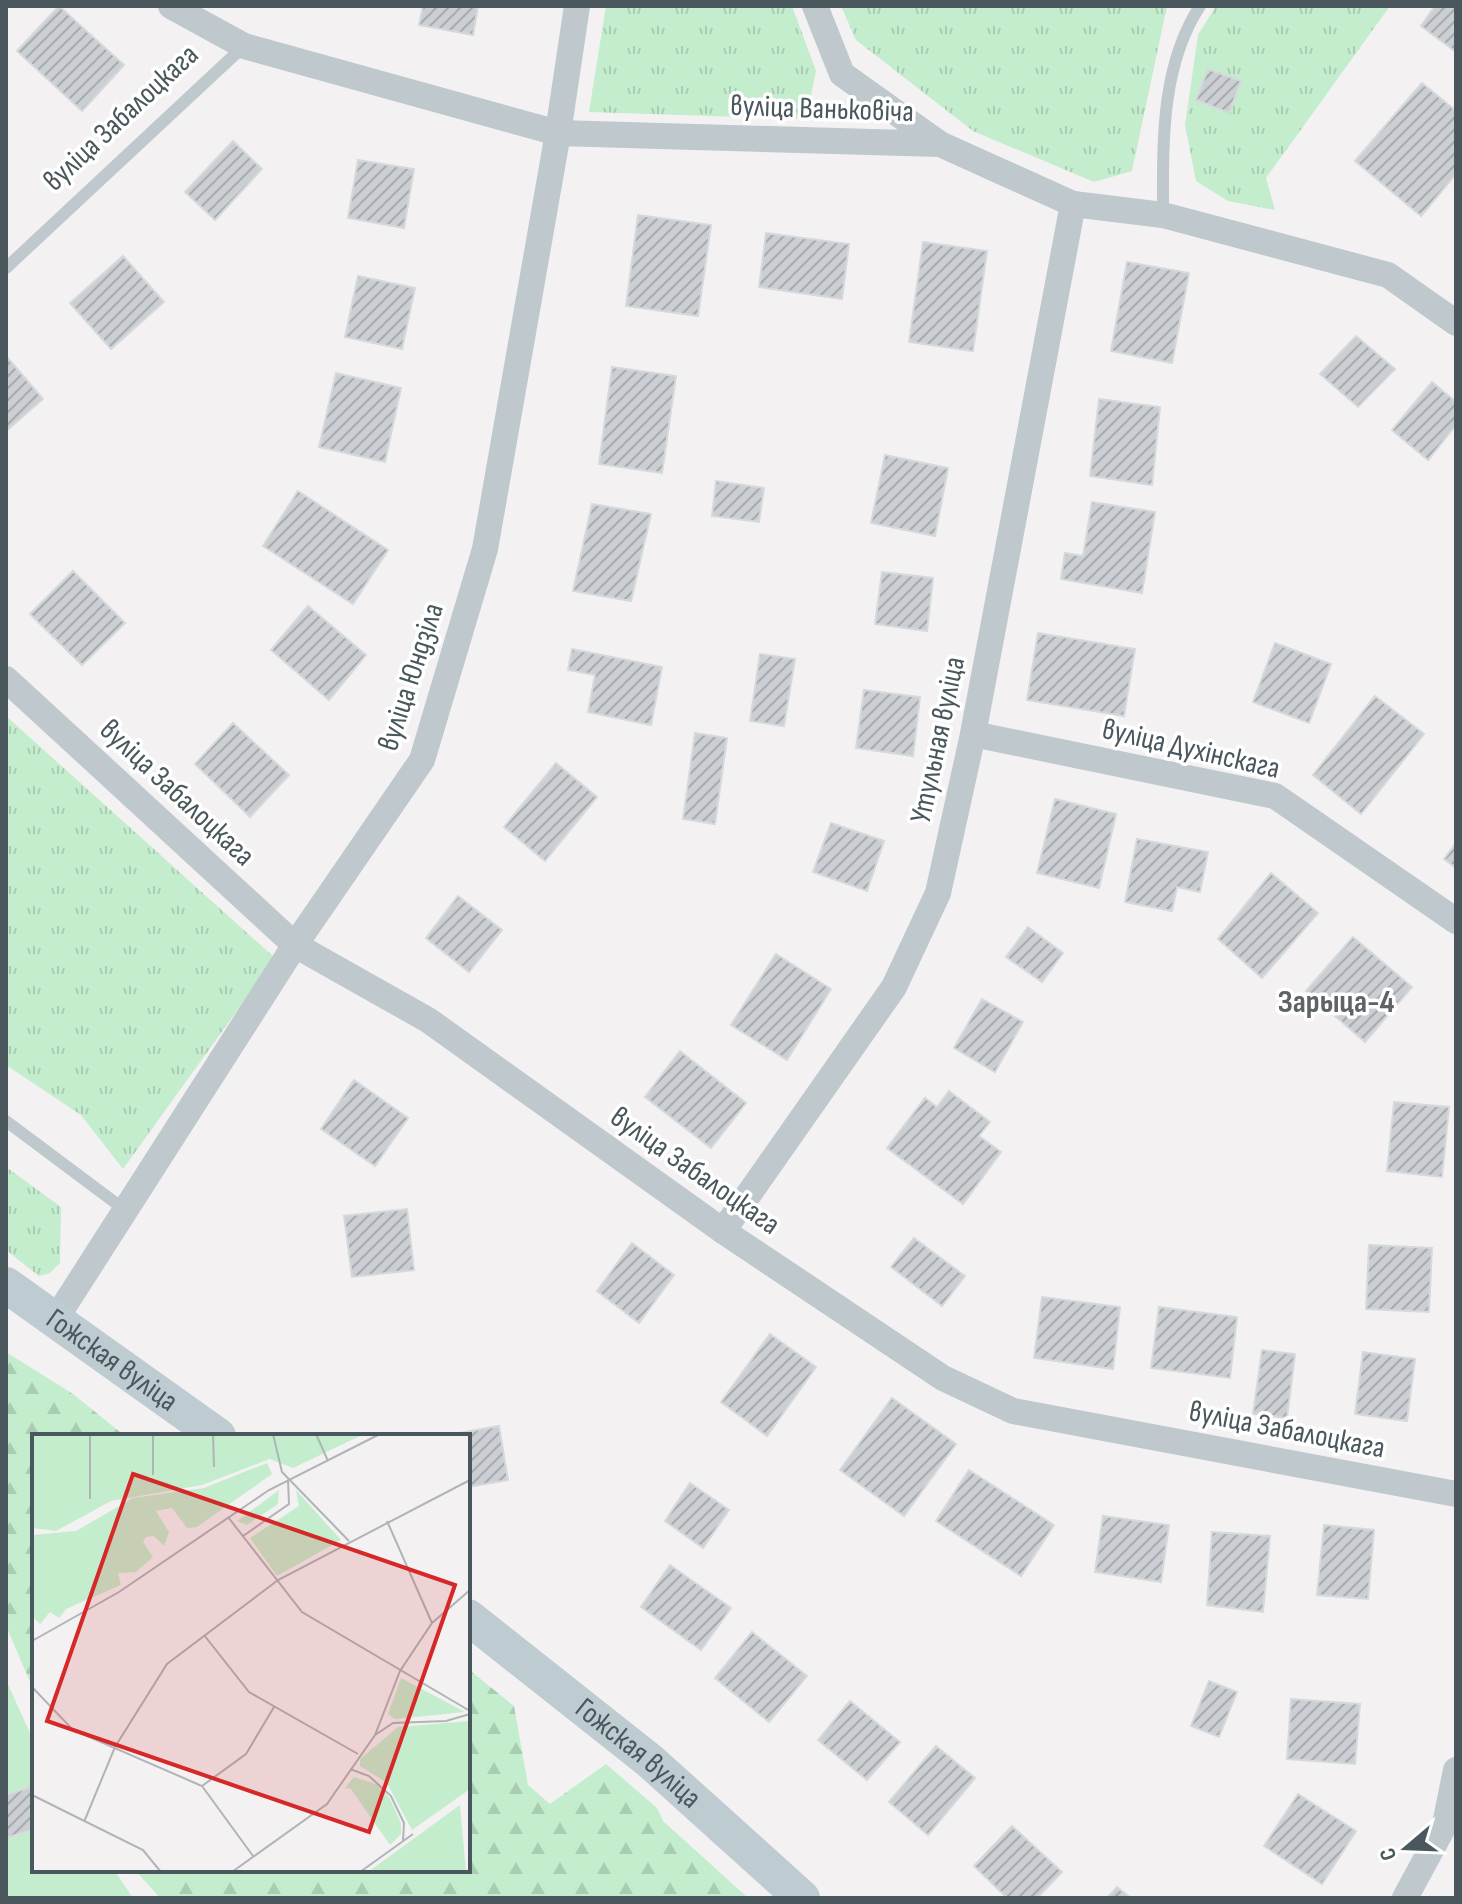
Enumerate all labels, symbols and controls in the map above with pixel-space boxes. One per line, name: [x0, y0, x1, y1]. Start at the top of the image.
street label: вуліца Забалоцкага: [36, 37, 206, 199]
street label: вуліца Ваньковіча: [730, 88, 914, 130]
street label: вуліца Юндзіла: [370, 599, 452, 755]
street label: Утульная вуліца: [903, 654, 973, 826]
street label: вуліца Духінскага: [1099, 711, 1283, 787]
street label: вуліца Забалоцкага: [92, 712, 262, 874]
district label: Зарыца-4: [1278, 983, 1394, 1022]
street label: вуліца Забалоцкага: [603, 1099, 787, 1243]
street label: Гожская вуліца: [39, 1301, 185, 1419]
street label: вуліца Забалоцкага: [1186, 1393, 1388, 1467]
inset map: [32, 1434, 470, 1872]
street label: Гожская вуліца: [568, 1691, 708, 1816]
north arrow: [1366, 1808, 1446, 1888]
text: С: [1374, 1844, 1403, 1864]

